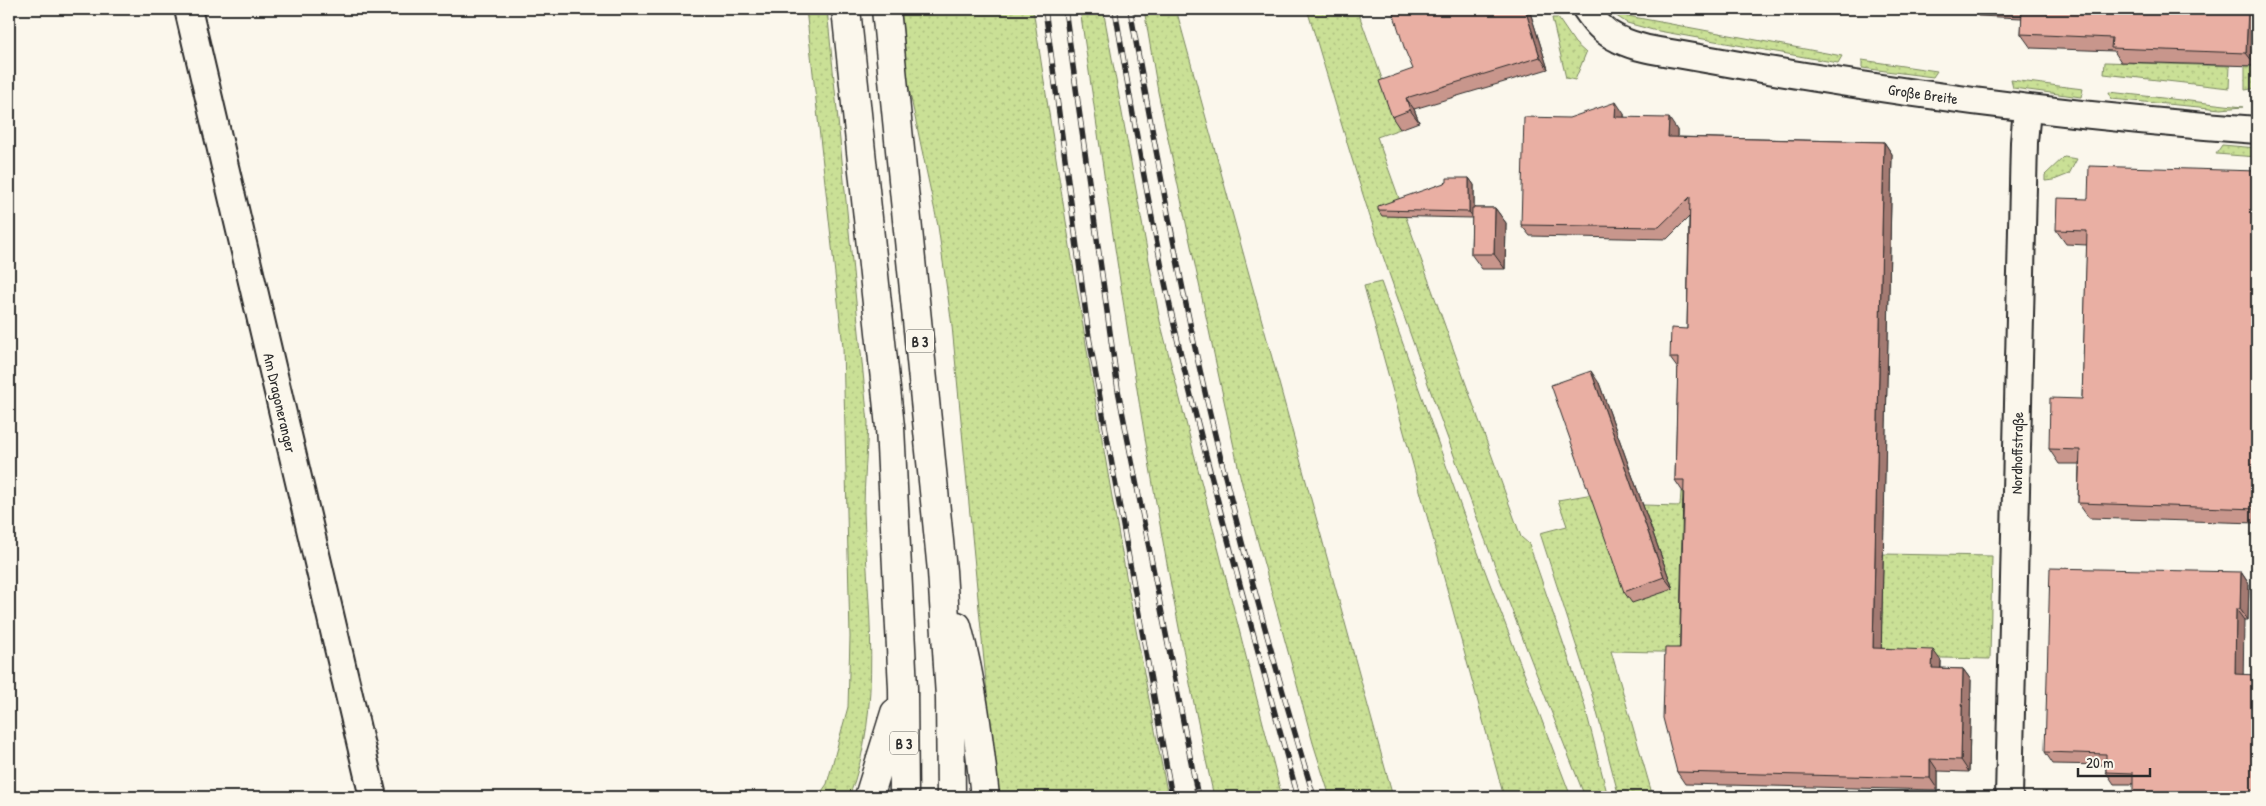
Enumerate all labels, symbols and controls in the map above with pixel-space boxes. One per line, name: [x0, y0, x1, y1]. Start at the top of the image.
street label: Große Breite: [1887, 79, 1959, 109]
road number: B 3: [906, 330, 934, 352]
street label: Am Dragoneranger: [258, 351, 302, 455]
street label: Nordhoffstraße: [2006, 412, 2028, 494]
road number: B 3: [890, 731, 918, 754]
scale bar: [2078, 746, 2151, 778]
text: 20 m: [2086, 752, 2113, 773]

